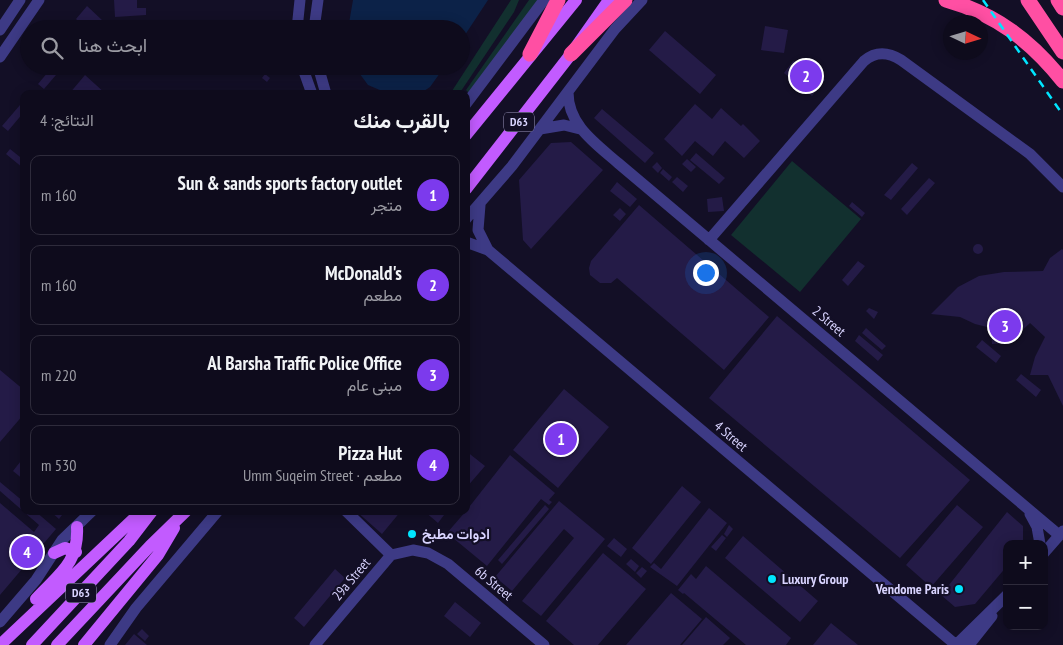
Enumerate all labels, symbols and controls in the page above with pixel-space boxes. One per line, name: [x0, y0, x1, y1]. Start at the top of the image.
north arrow: [943, 15, 988, 60]
search box: [20, 20, 470, 75]
text: ابحث هنا: [78, 33, 147, 57]
icon: search: [38, 34, 66, 62]
pin: 2: [790, 57, 822, 95]
text: بالقرب منك: [353, 107, 450, 134]
text: النتائج: 4: [40, 110, 94, 130]
road number: D63: [504, 112, 534, 132]
text: Sun & sands sports factory outlet: [178, 171, 402, 195]
text: 160 m: [41, 185, 76, 205]
text: 1: [429, 185, 437, 205]
text: متجر: [371, 195, 402, 215]
your location: [693, 260, 719, 286]
text: McDonald's: [325, 261, 402, 285]
text: 160 m: [41, 275, 76, 295]
text: 2: [429, 275, 437, 295]
text: مطعم: [363, 285, 402, 305]
street label: 2 Street: [809, 302, 850, 340]
pin: 3: [989, 307, 1021, 345]
text: Al Barsha Traffic Police Office: [207, 351, 402, 375]
text: 220 m: [41, 365, 76, 385]
text: 3: [429, 365, 437, 385]
text: مبنى عام: [347, 375, 402, 395]
street label: 4 Street: [711, 417, 752, 455]
pin: 1: [545, 420, 577, 458]
text: Pizza Hut: [338, 441, 402, 465]
text: 530 m: [41, 455, 76, 475]
text: 4: [429, 455, 437, 475]
text: مطعم · Umm Suqeim Street: [243, 465, 402, 485]
place label: ادوات مطبخ: [422, 525, 490, 544]
marker: ادوات مطبخ: [406, 528, 418, 540]
pin: 4: [11, 533, 43, 571]
map controls: [1003, 540, 1048, 630]
button: +: [1003, 540, 1048, 585]
street label: 29a Street: [328, 554, 374, 604]
street label: 6b Street: [471, 562, 517, 604]
place label: Luxury Group: [782, 570, 848, 588]
marker: Luxury Group: [766, 573, 778, 585]
place label: Vendome Paris: [875, 580, 949, 598]
marker: Vendome Paris: [953, 583, 965, 595]
road number: D63: [66, 584, 96, 602]
button: −: [1003, 585, 1048, 630]

